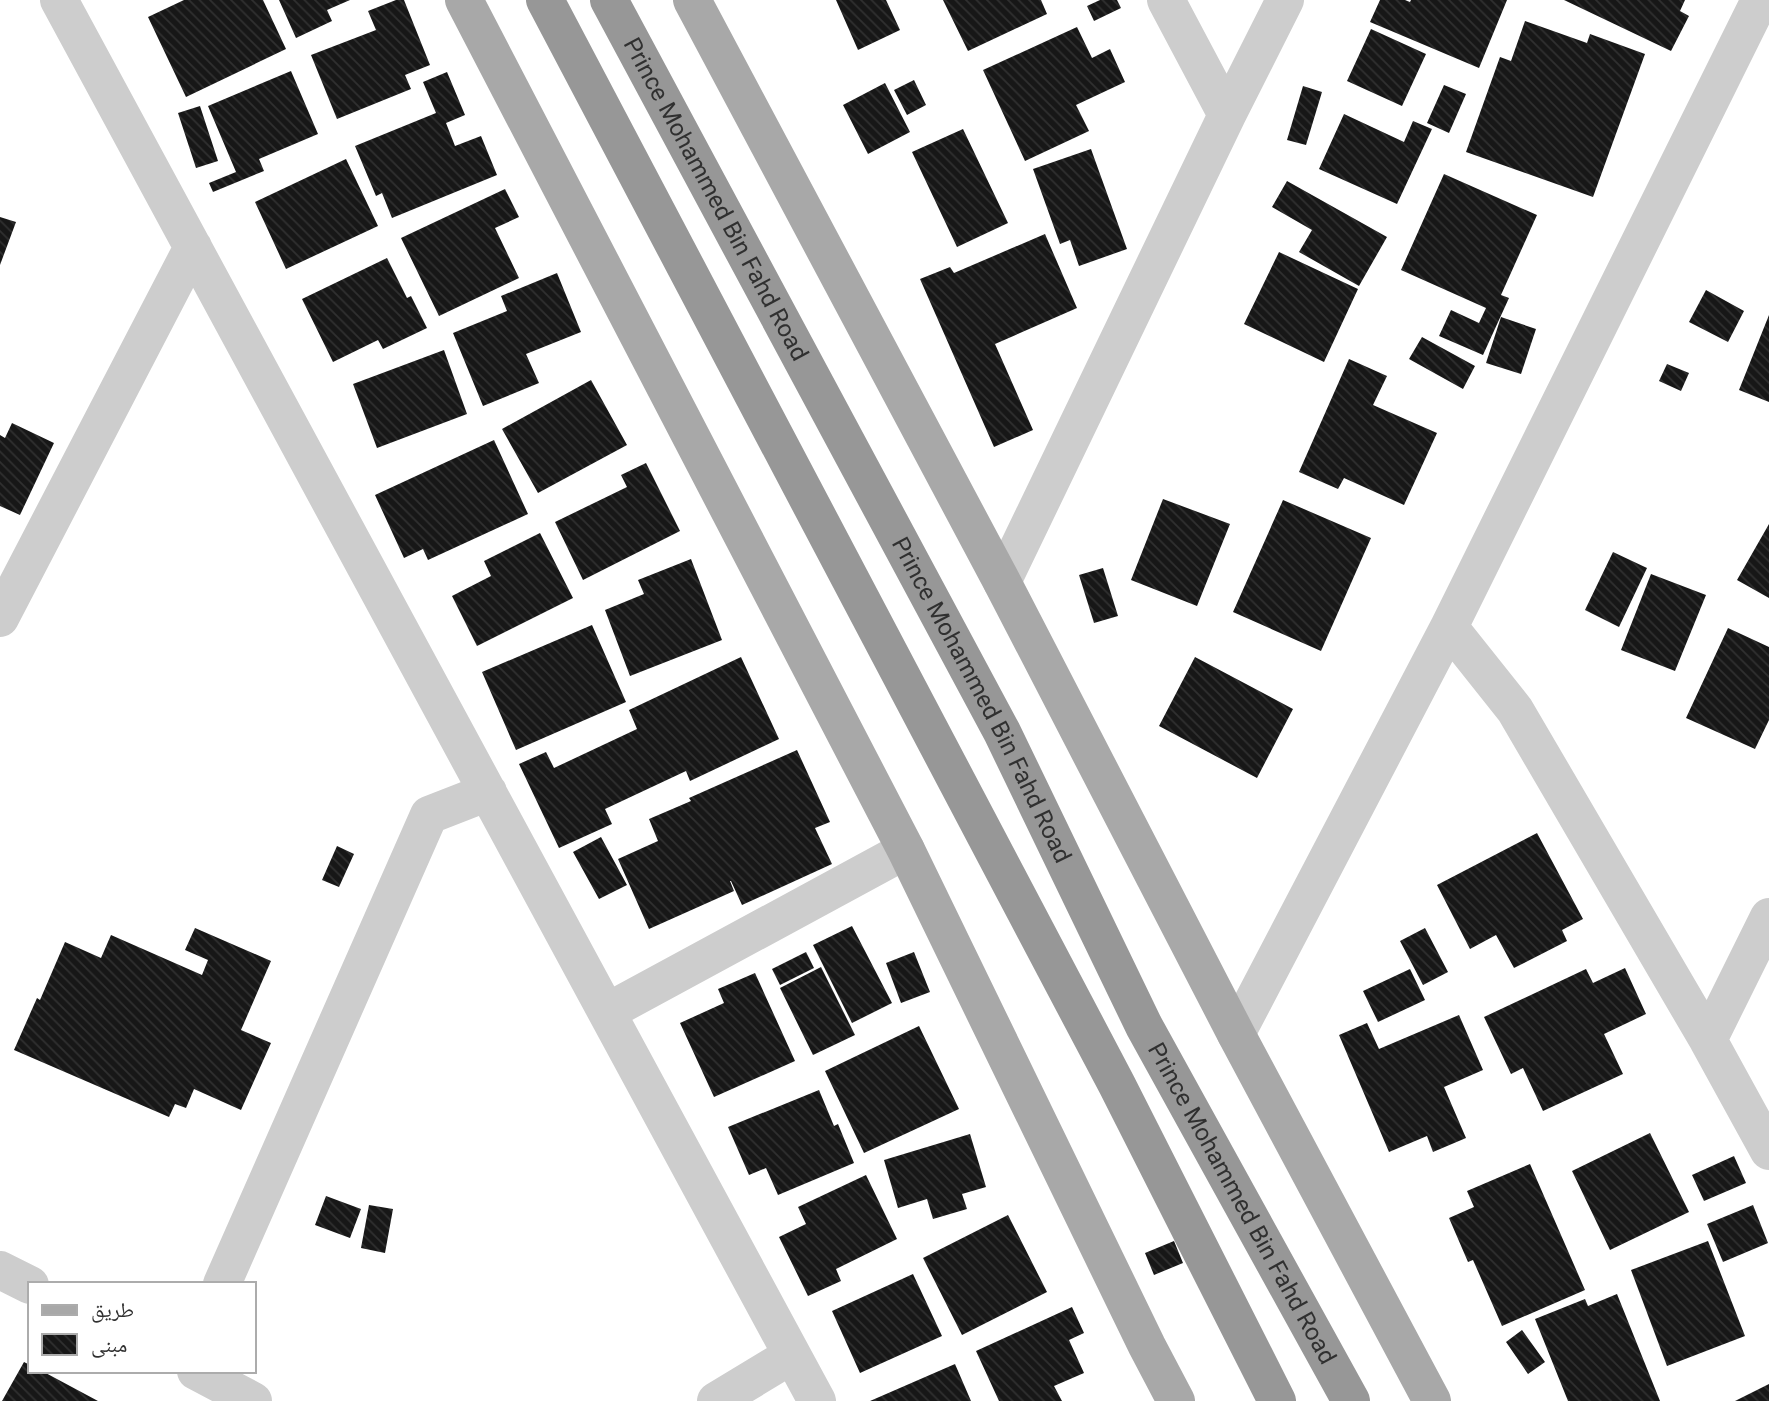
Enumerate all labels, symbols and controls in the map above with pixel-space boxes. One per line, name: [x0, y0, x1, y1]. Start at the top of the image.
street label: Prince Mohammed Bin Fahd Road: [618, 33, 814, 365]
street label: Prince Mohammed Bin Fahd Road: [886, 532, 1077, 867]
street label: Prince Mohammed Bin Fahd Road: [1142, 1038, 1342, 1369]
legend: [28, 1282, 256, 1373]
text: طريق: [91, 1298, 134, 1323]
text: مبنى: [91, 1333, 127, 1358]

